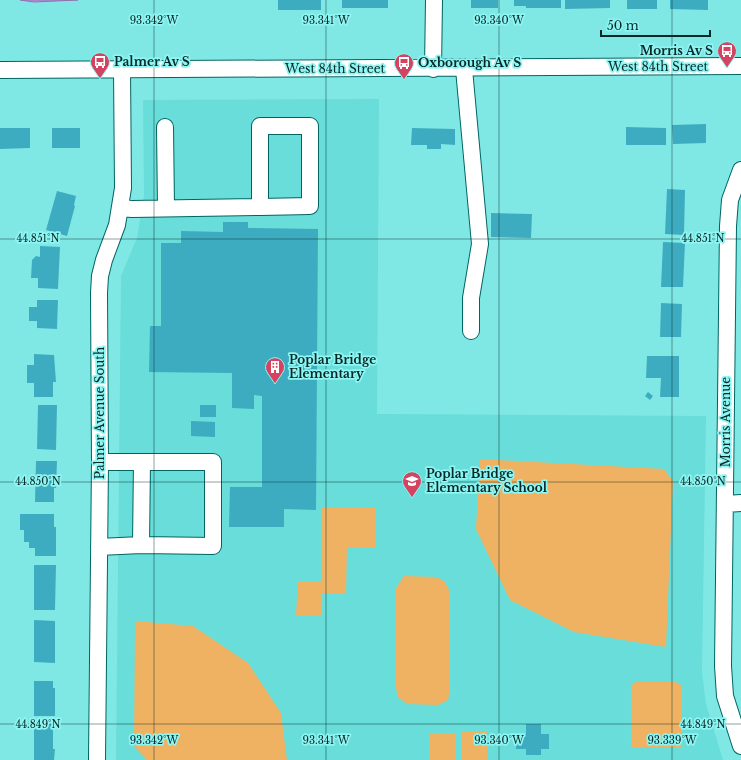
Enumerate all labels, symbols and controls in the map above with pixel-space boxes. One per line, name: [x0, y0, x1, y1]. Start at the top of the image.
scale bar: [601, 12, 710, 38]
text: 93.342°W: [130, 14, 179, 27]
text: 93.341°W: [303, 14, 350, 27]
text: 93.340°W: [474, 14, 524, 27]
text: 50 m: [607, 18, 639, 33]
bus stop icon: Morris Av S: [716, 40, 738, 68]
place label: Morris Av S: [640, 43, 713, 58]
bus stop icon: Palmer Av S: [89, 51, 111, 79]
bus stop icon: Oxborough Av S: [393, 52, 415, 80]
place label: Palmer Av S: [114, 54, 190, 69]
place label: Oxborough Av S: [418, 55, 521, 70]
street label: West 84th Street: [607, 59, 709, 74]
street label: West 84th Street: [284, 61, 386, 76]
text: 44.851°N: [16, 232, 60, 245]
text: 44.851°N: [681, 232, 725, 245]
street label: Palmer Avenue South: [92, 347, 107, 479]
place label: Poplar Bridge Elementary: [289, 352, 376, 381]
building icon: Poplar Bridge Elementary: [264, 356, 286, 384]
street label: Morris Avenue: [718, 377, 733, 467]
place label: Poplar Bridge Elementary School: [426, 466, 548, 495]
school or university icon: Poplar Bridge Elementary School: [401, 470, 423, 498]
text: 44.850°N: [15, 475, 61, 488]
text: 44.850°N: [680, 475, 726, 488]
text: 44.849°N: [15, 718, 61, 731]
text: 44.849°N: [680, 718, 726, 731]
text: 93.342°W: [130, 734, 179, 747]
text: 93.341°W: [303, 734, 350, 747]
text: 93.340°W: [474, 734, 524, 747]
text: 93.339°W: [647, 734, 697, 747]

